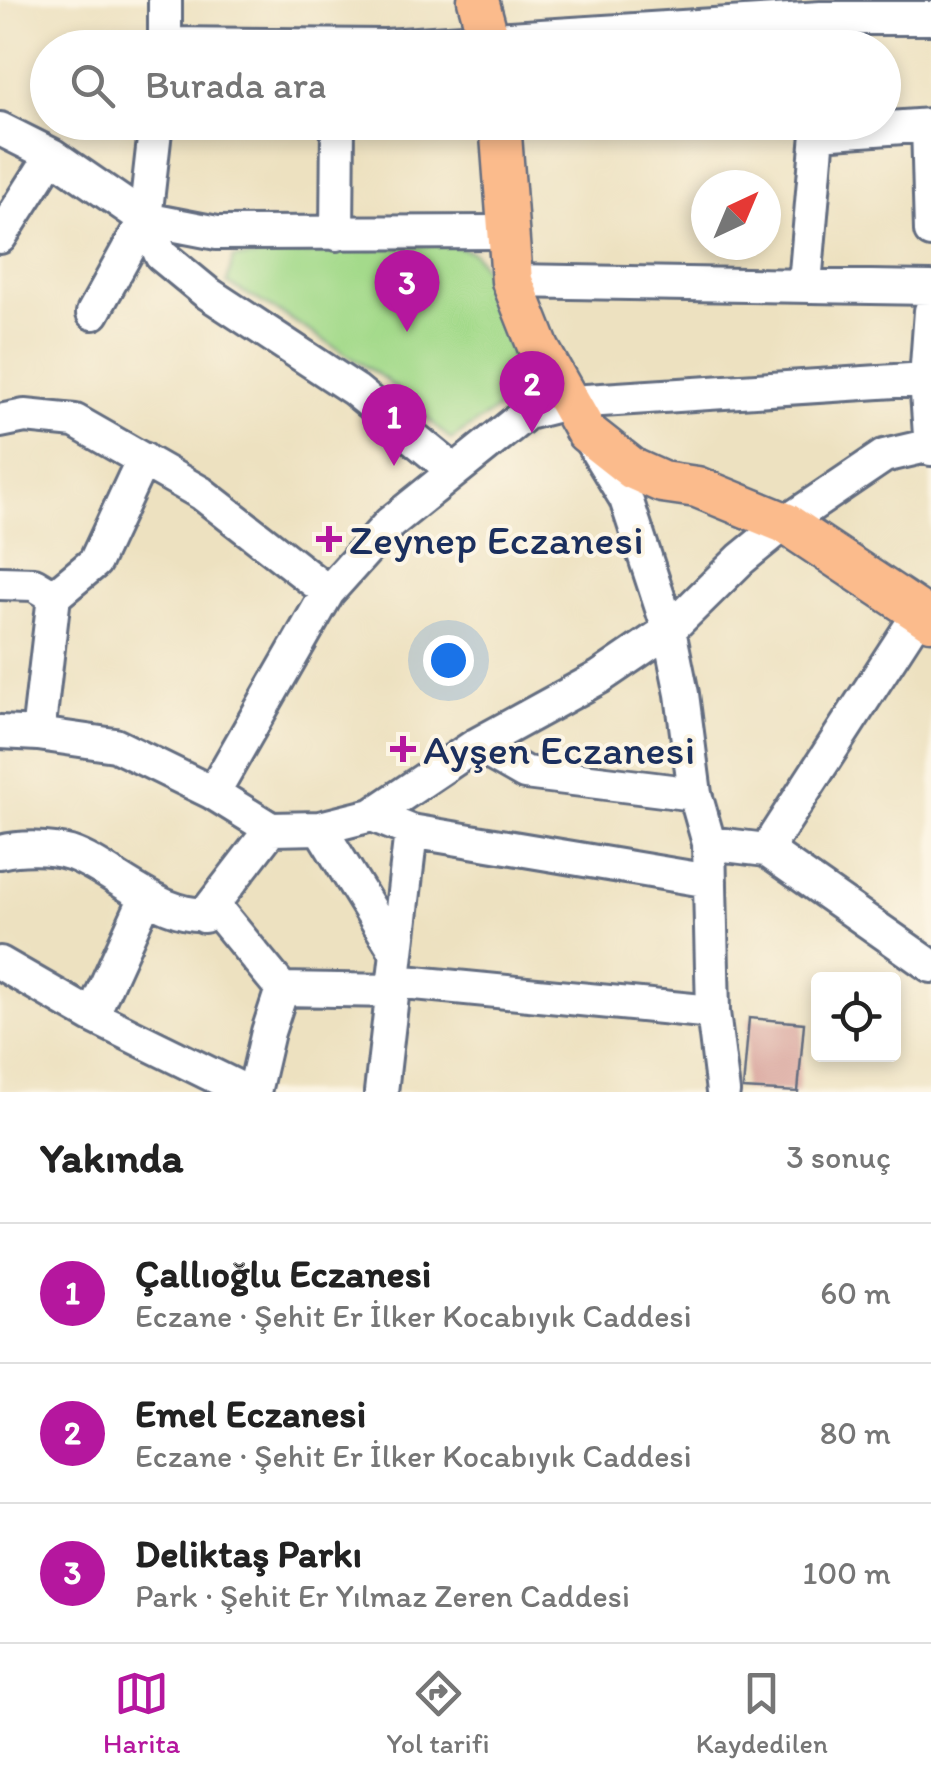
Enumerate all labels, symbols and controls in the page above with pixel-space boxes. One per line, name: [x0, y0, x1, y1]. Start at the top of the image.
search box: [30, 30, 901, 140]
icon: search: [65, 58, 120, 113]
text: Burada ara: [145, 62, 327, 108]
north arrow: [691, 170, 781, 260]
pin: 3: [374, 250, 440, 332]
pin: 2: [500, 350, 564, 433]
pin: 1: [362, 384, 426, 466]
place label: Zeynep Eczanesi: [349, 514, 644, 565]
marker: Zeynep Eczanesi: [318, 528, 340, 550]
your location: [423, 635, 474, 686]
place label: Ayşen Eczanesi: [423, 724, 695, 775]
marker: Ayşen Eczanesi: [392, 738, 414, 760]
map controls: [811, 972, 901, 1062]
button: locate: [811, 972, 901, 1062]
text: Yakında: [40, 1132, 183, 1183]
text: 3 sonuç: [786, 1138, 891, 1176]
text: Çallıoğlu Eczanesi: [135, 1251, 431, 1297]
text: 1: [65, 1274, 80, 1312]
text: 60 m: [820, 1274, 891, 1312]
text: Eczane · Şehit Er İlker Kocabıyık Caddesi: [135, 1297, 692, 1335]
text: Emel Eczanesi: [135, 1391, 366, 1437]
text: 2: [64, 1414, 81, 1452]
text: 80 m: [820, 1414, 891, 1452]
text: Eczane · Şehit Er İlker Kocabıyık Caddesi: [135, 1437, 692, 1475]
text: Deliktaş Parkı: [135, 1531, 362, 1577]
text: 3: [64, 1554, 81, 1592]
text: 100 m: [803, 1554, 891, 1592]
text: Park · Şehit Er Yılmaz Zeren Caddesi: [135, 1577, 630, 1615]
tab: Harita: [103, 1666, 180, 1760]
tab: Yol tarifi: [387, 1666, 489, 1760]
tab: Kaydedilen: [696, 1666, 828, 1760]

